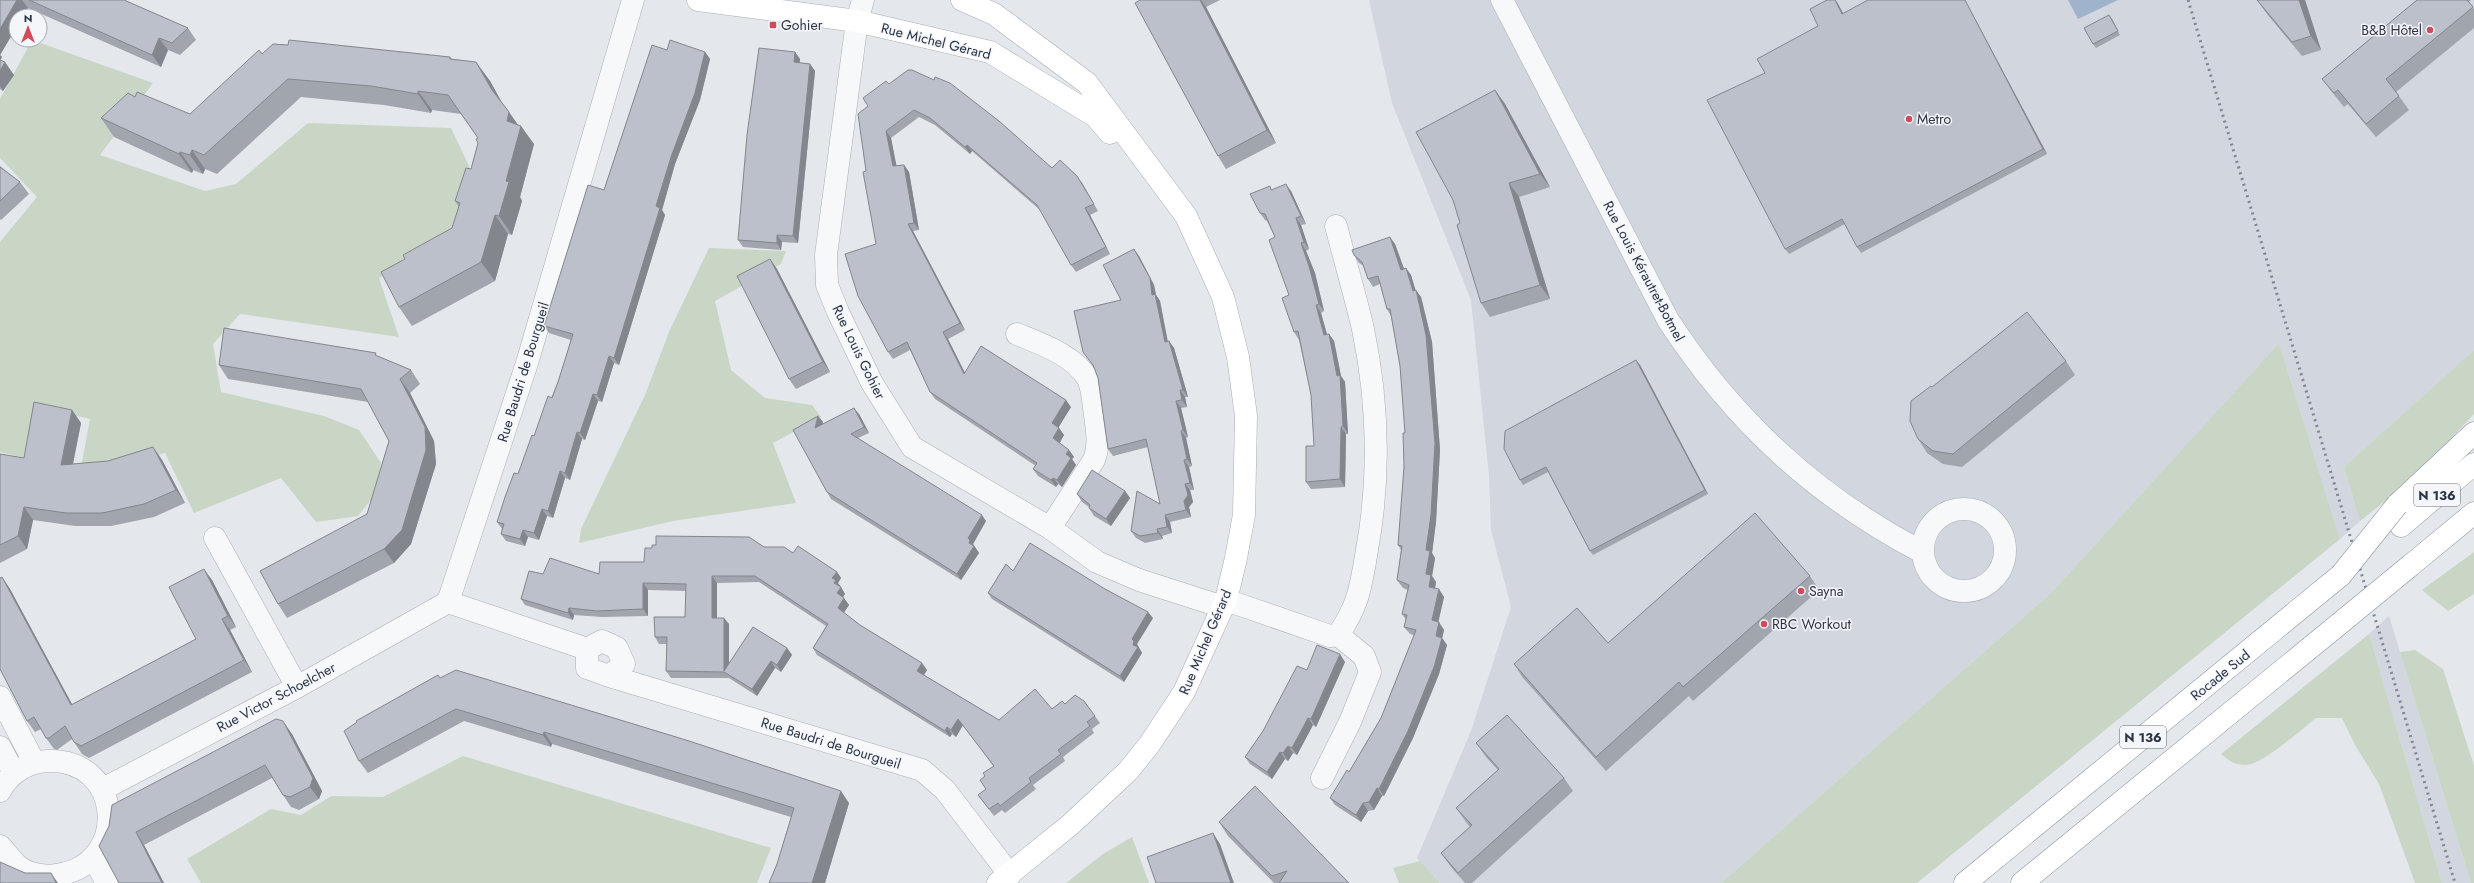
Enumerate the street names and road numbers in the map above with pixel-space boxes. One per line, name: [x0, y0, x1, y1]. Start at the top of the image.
street label: Rue Michel Gérard: [879, 18, 993, 64]
street label: Rue Louis Kérautret-Botmel: [1598, 197, 1690, 345]
street label: Rue Baudri de Bourgueil: [492, 300, 554, 444]
street label: Rue Louis Gohier: [827, 301, 891, 403]
road number: N 136: [2414, 484, 2460, 506]
street label: Rue Michel Gérard: [1174, 586, 1236, 698]
street label: Rocade Sud: [2186, 645, 2254, 705]
street label: Rue Victor Schoelcher: [213, 657, 339, 737]
street label: Rue Baudri de Bourgueil: [759, 712, 903, 774]
road number: N 136: [2120, 726, 2166, 748]

